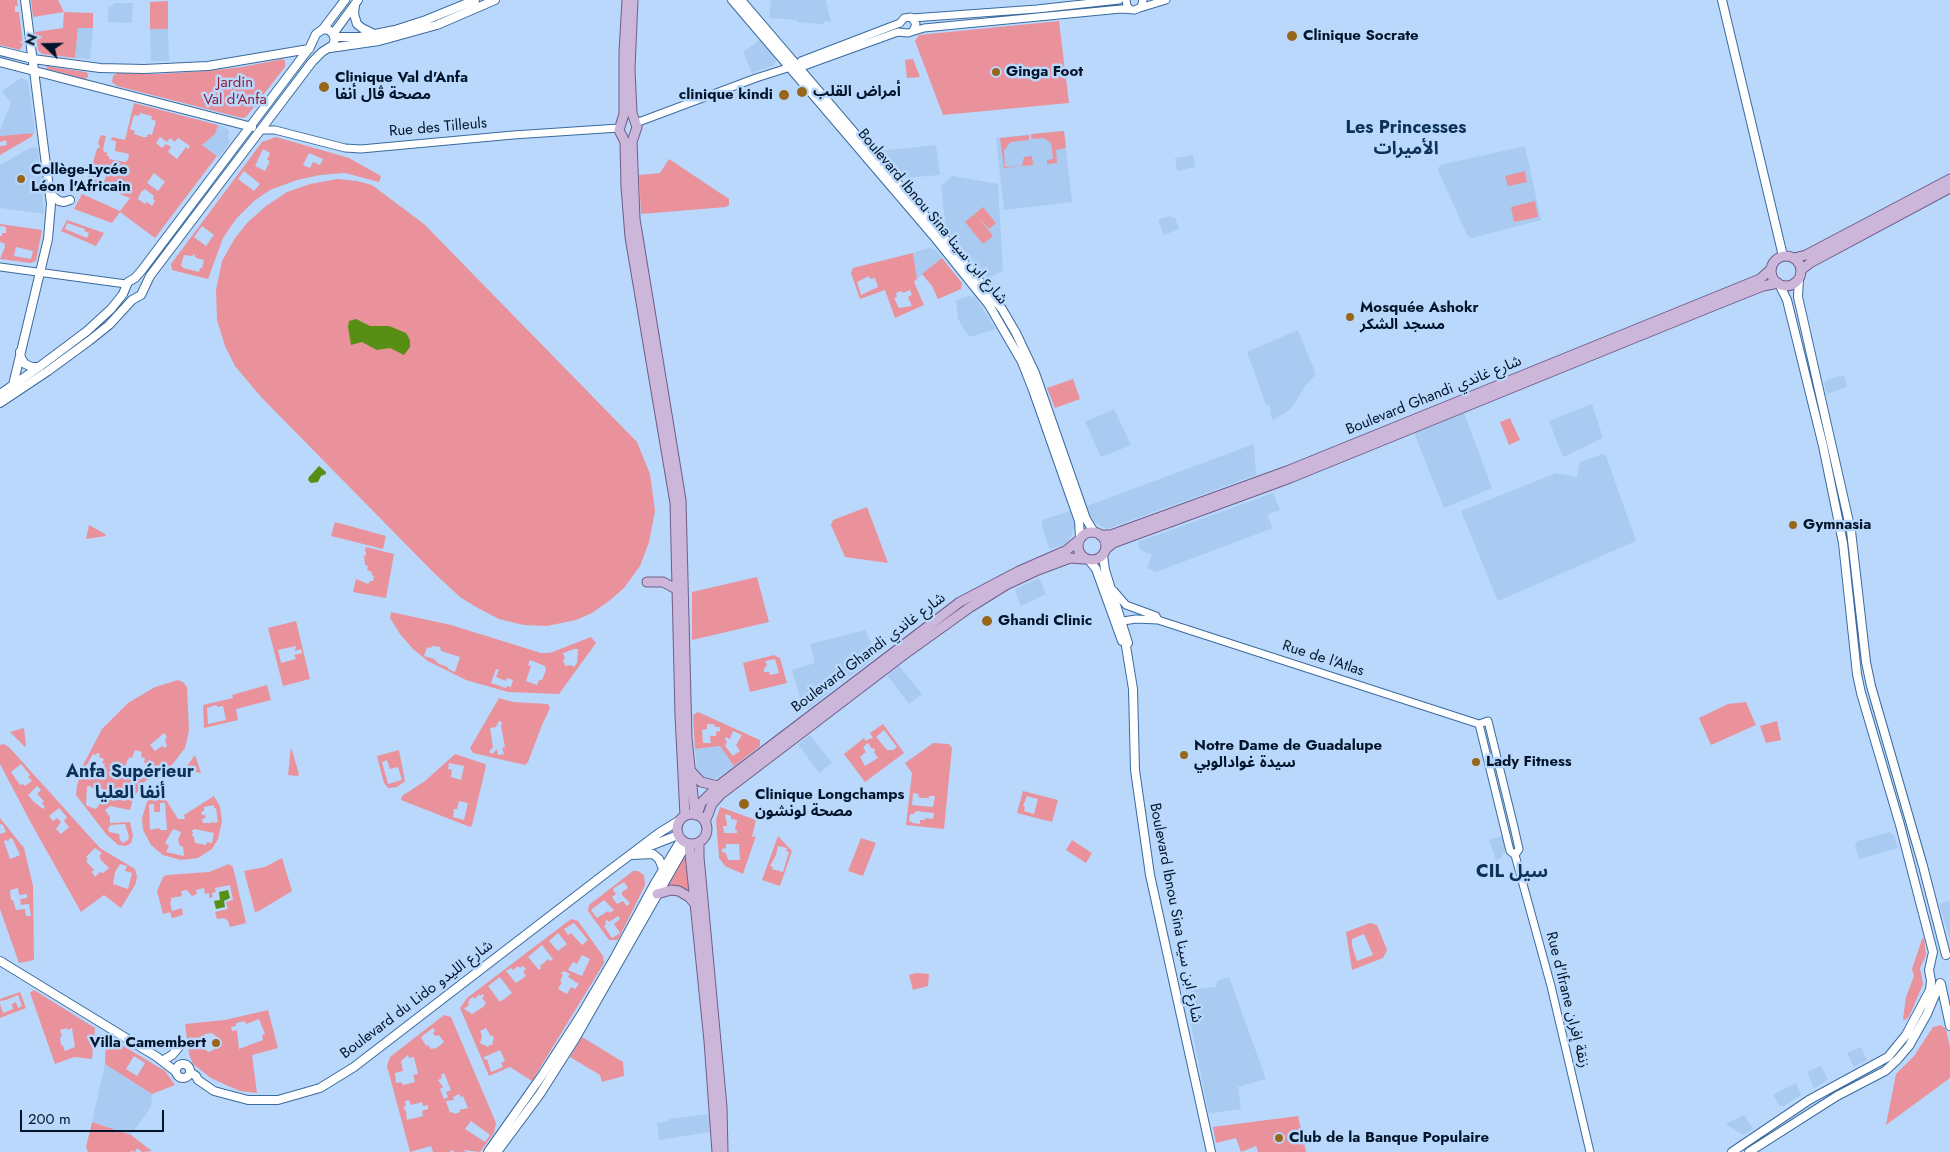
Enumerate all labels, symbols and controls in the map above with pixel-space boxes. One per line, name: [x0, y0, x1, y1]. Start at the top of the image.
north arrow: [20, 20, 70, 70]
place label: Clinique Socrate: [1303, 27, 1419, 45]
marker: Clinique Socrate: [1285, 29, 1299, 43]
text: N: [20, 31, 42, 48]
place label: Ginga Foot: [1006, 63, 1083, 81]
marker: Ginga Foot: [990, 66, 1002, 78]
place label: Clinique Val d'Anfa مصحة ڤال أنفا: [335, 69, 468, 104]
park label: Jardin Val d'Anfa: [203, 74, 267, 109]
marker: Clinique Val d'Anfa مصحة ڤال أنفا: [317, 80, 331, 94]
place label: أمراض القلب: [813, 83, 901, 101]
marker: أمراض القلب: [795, 85, 809, 99]
place label: clinique kindi: [679, 86, 773, 104]
marker: clinique kindi: [777, 88, 791, 102]
street label: Rue des Tilleuls: [388, 115, 488, 141]
district label: Les Princesses الأميرات: [1345, 118, 1467, 160]
street label: Boulevard Ibnou Sina شارع ابن سينا: [853, 126, 1011, 308]
place label: Collège-Lycée Léon l'Africain: [31, 161, 131, 196]
marker: Collège-Lycée Léon l'Africain: [15, 173, 27, 185]
place label: Mosquée Ashokr مسجد الشكر: [1360, 299, 1479, 334]
marker: Mosquée Ashokr مسجد الشكر: [1344, 311, 1356, 323]
street label: Boulevard Ghandi شارع غاندي: [1343, 352, 1525, 440]
place label: Gymnasia: [1803, 516, 1871, 534]
marker: Gymnasia: [1787, 519, 1799, 531]
street label: Boulevard Ghandi شارع غاندي: [789, 589, 949, 717]
place label: Ghandi Clinic: [998, 612, 1092, 630]
marker: Ghandi Clinic: [980, 614, 994, 628]
street label: Rue de l'Atlas: [1280, 637, 1366, 681]
place label: Notre Dame de Guadalupe سيدة غوادالوبي: [1194, 737, 1382, 772]
marker: Notre Dame de Guadalupe سيدة غوادالوبي: [1178, 749, 1190, 761]
place label: Lady Fitness: [1486, 753, 1572, 771]
marker: Lady Fitness: [1470, 756, 1482, 768]
district label: Anfa Supérieur أنفا العليا: [66, 762, 194, 804]
place label: Clinique Longchamps مصحة لونشون: [755, 786, 904, 821]
marker: Clinique Longchamps مصحة لونشون: [737, 797, 751, 811]
street label: Boulevard Ibnou Sina شارع ابن سينا: [1145, 802, 1205, 1024]
district label: CIL سيل: [1476, 862, 1548, 884]
street label: Rue d'Ifrane زنقة إفران: [1541, 930, 1593, 1070]
street label: Boulevard du Lido شارع الليدو: [337, 937, 497, 1063]
place label: Villa Camembert: [90, 1034, 206, 1052]
marker: Villa Camembert: [210, 1037, 222, 1049]
scale bar: [22, 1100, 166, 1132]
text: 200 m: [28, 1108, 71, 1130]
place label: Club de la Banque Populaire: [1289, 1129, 1489, 1147]
marker: Club de la Banque Populaire: [1273, 1132, 1285, 1144]

